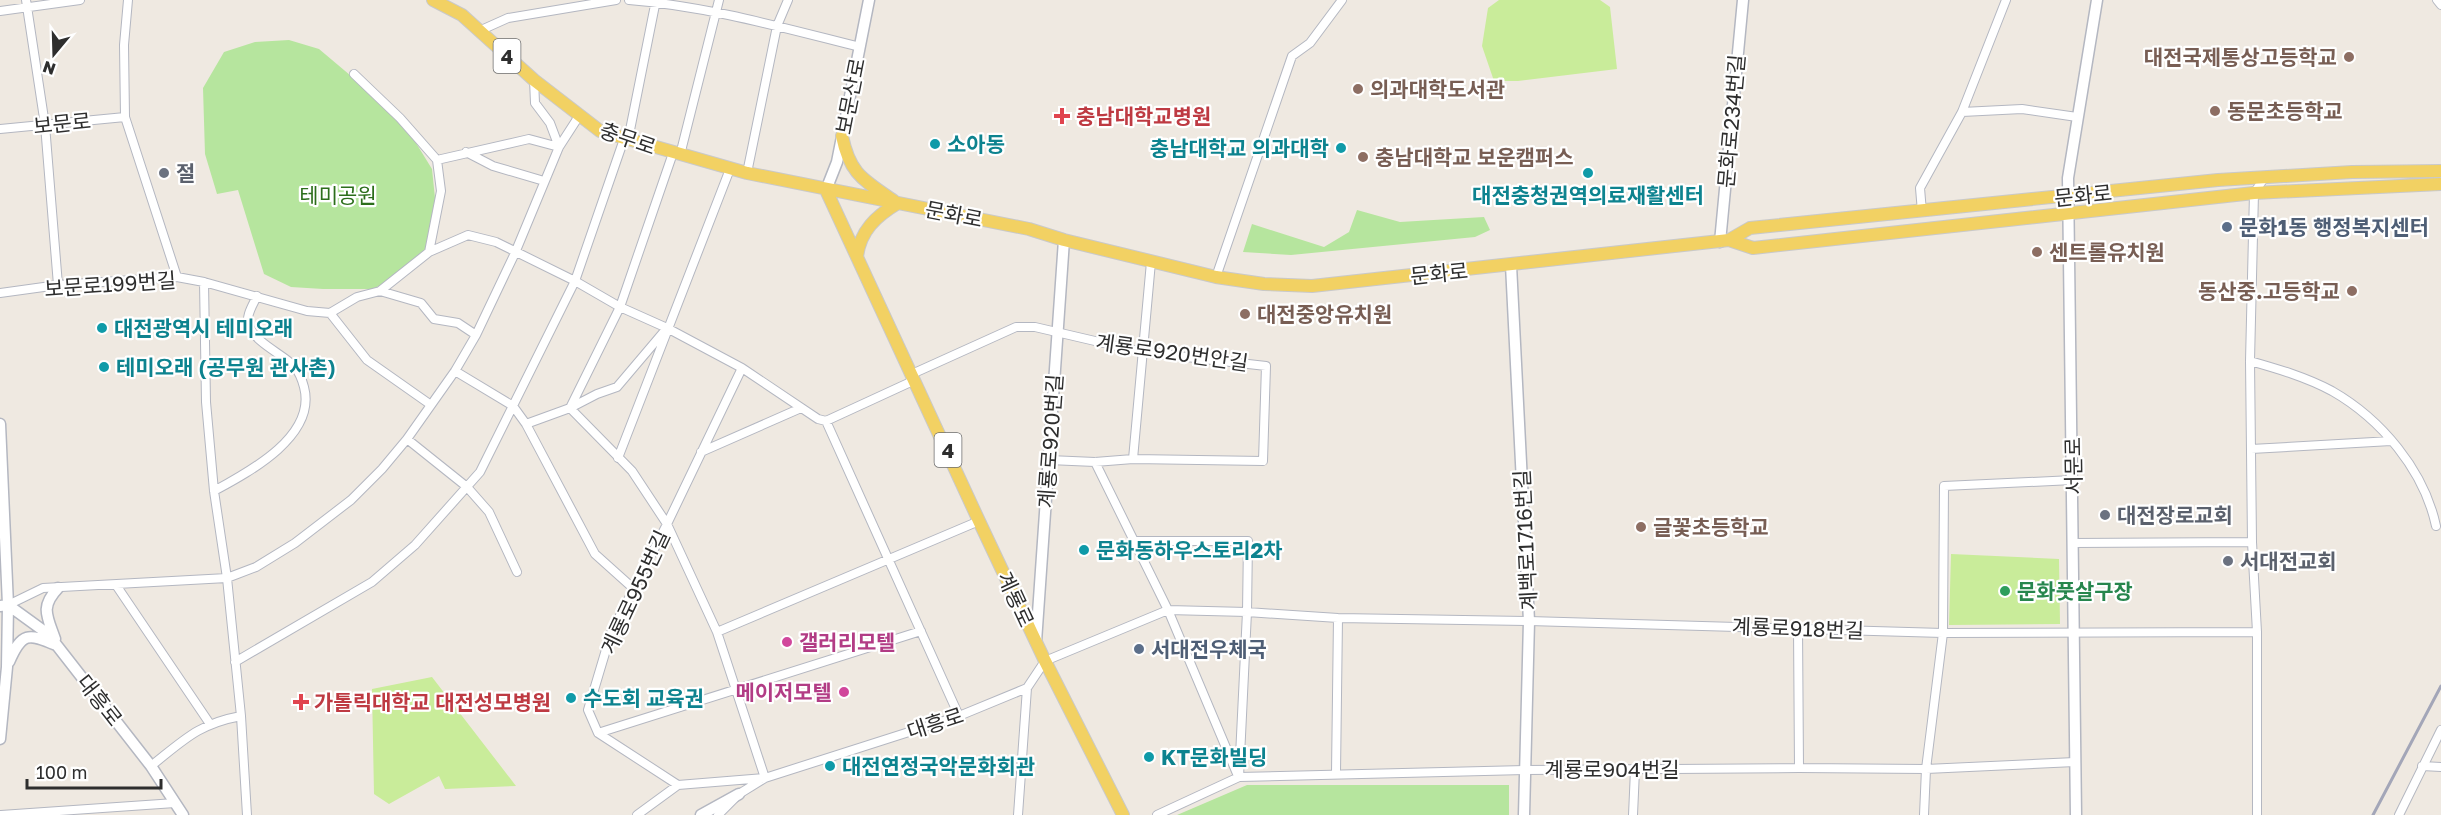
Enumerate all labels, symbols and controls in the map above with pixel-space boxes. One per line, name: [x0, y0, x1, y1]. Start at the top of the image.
north arrow: [24, 24, 84, 84]
road number: 4: [494, 39, 520, 73]
place label: 대전국제통상고등학교: [2144, 44, 2337, 70]
marker: 대전국제통상고등학교: [2342, 50, 2356, 64]
street label: 문화로234번길: [1712, 53, 1750, 189]
street label: 보문산로: [830, 56, 870, 136]
text: N: [40, 57, 58, 80]
place label: 의과대학도서관: [1370, 76, 1505, 102]
marker: 의과대학도서관: [1351, 82, 1365, 96]
place label: 동문초등학교: [2227, 98, 2343, 124]
place label: 충남대학교병원: [1076, 103, 1211, 129]
marker: 동문초등학교: [2208, 104, 2222, 118]
street label: 보문로: [32, 107, 92, 139]
marker: 충남대학교병원: [1053, 107, 1071, 125]
street label: 충무로: [596, 116, 660, 160]
place label: 소아동: [947, 131, 1005, 157]
place label: 충남대학교 의과대학: [1150, 135, 1329, 161]
marker: 소아동: [928, 137, 942, 151]
marker: 충남대학교 의과대학: [1334, 141, 1348, 155]
place label: 충남대학교 보운캠퍼스: [1375, 144, 1573, 170]
marker: 충남대학교 보운캠퍼스: [1356, 150, 1370, 164]
place label: 절: [176, 160, 195, 186]
marker: 절: [157, 166, 171, 180]
marker: 대전충청권역의료재활센터: [1581, 166, 1595, 180]
street label: 문화로: [2053, 179, 2113, 211]
park label: 테미공원: [299, 182, 377, 208]
place label: 대전충청권역의료재활센터: [1472, 182, 1704, 208]
street label: 문화로: [923, 196, 985, 232]
place label: 문화1동 행정복지센터: [2239, 214, 2429, 240]
marker: 문화1동 행정복지센터: [2220, 220, 2234, 234]
place label: 센트롤유치원: [2049, 239, 2165, 265]
marker: 센트롤유치원: [2030, 245, 2044, 259]
street label: 문화로: [1409, 257, 1469, 289]
street label: 보문로199번길: [43, 266, 177, 302]
place label: 동산중.고등학교: [2198, 278, 2340, 304]
marker: 동산중.고등학교: [2345, 284, 2359, 298]
place label: 대전중앙유치원: [1257, 301, 1392, 327]
marker: 대전중앙유치원: [1238, 307, 1252, 321]
place label: 대전광역시 테미오래: [114, 315, 293, 341]
marker: 대전광역시 테미오래: [95, 321, 109, 335]
street label: 계룡로920번안길: [1094, 328, 1250, 376]
place label: 테미오래 (공무원 관사촌): [116, 354, 336, 380]
marker: 테미오래 (공무원 관사촌): [97, 360, 111, 374]
street label: 계룡로920번길: [1032, 373, 1068, 509]
road number: 4: [934, 433, 962, 467]
street label: 서문로: [2059, 437, 2087, 495]
street label: 계백로1716번길: [1508, 469, 1542, 611]
place label: 대전장로교회: [2117, 502, 2233, 528]
marker: 대전장로교회: [2098, 508, 2112, 522]
place label: 글꽃초등학교: [1653, 514, 1769, 540]
marker: 글꽃초등학교: [1634, 520, 1648, 534]
street label: 계룡로955번길: [595, 526, 675, 658]
place label: 문화동하우스토리2차: [1096, 537, 1283, 563]
marker: 문화동하우스토리2차: [1077, 543, 1091, 557]
place label: 서대전교회: [2240, 548, 2337, 574]
marker: 서대전교회: [2221, 554, 2235, 568]
street label: 계룡로: [992, 567, 1040, 631]
place label: 문화풋살구장: [2017, 578, 2133, 604]
marker: 문화풋살구장: [1998, 584, 2012, 598]
street label: 계룡로918번길: [1731, 613, 1865, 643]
place label: 갤러리모텔: [799, 629, 896, 655]
marker: 갤러리모텔: [780, 635, 794, 649]
place label: 서대전우체국: [1151, 636, 1267, 662]
marker: 서대전우체국: [1132, 642, 1146, 656]
street label: 대흥로: [72, 669, 128, 731]
place label: 메이저모텔: [735, 679, 832, 705]
place label: 수도회 교육권: [583, 685, 704, 711]
marker: 메이저모텔: [837, 685, 851, 699]
place label: 가톨릭대학교 대전성모병원: [314, 689, 551, 715]
marker: 수도회 교육권: [564, 691, 578, 705]
marker: 가톨릭대학교 대전성모병원: [292, 693, 310, 711]
street label: 대흥로: [903, 702, 967, 744]
place label: KT문화빌딩: [1161, 744, 1267, 770]
marker: KT문화빌딩: [1142, 750, 1156, 764]
scale bar: [27, 752, 160, 790]
place label: 대전연정국악문화회관: [842, 753, 1035, 779]
street label: 계룡로904번길: [1544, 756, 1680, 782]
marker: 대전연정국악문화회관: [823, 759, 837, 773]
text: 100 m: [36, 761, 87, 783]

